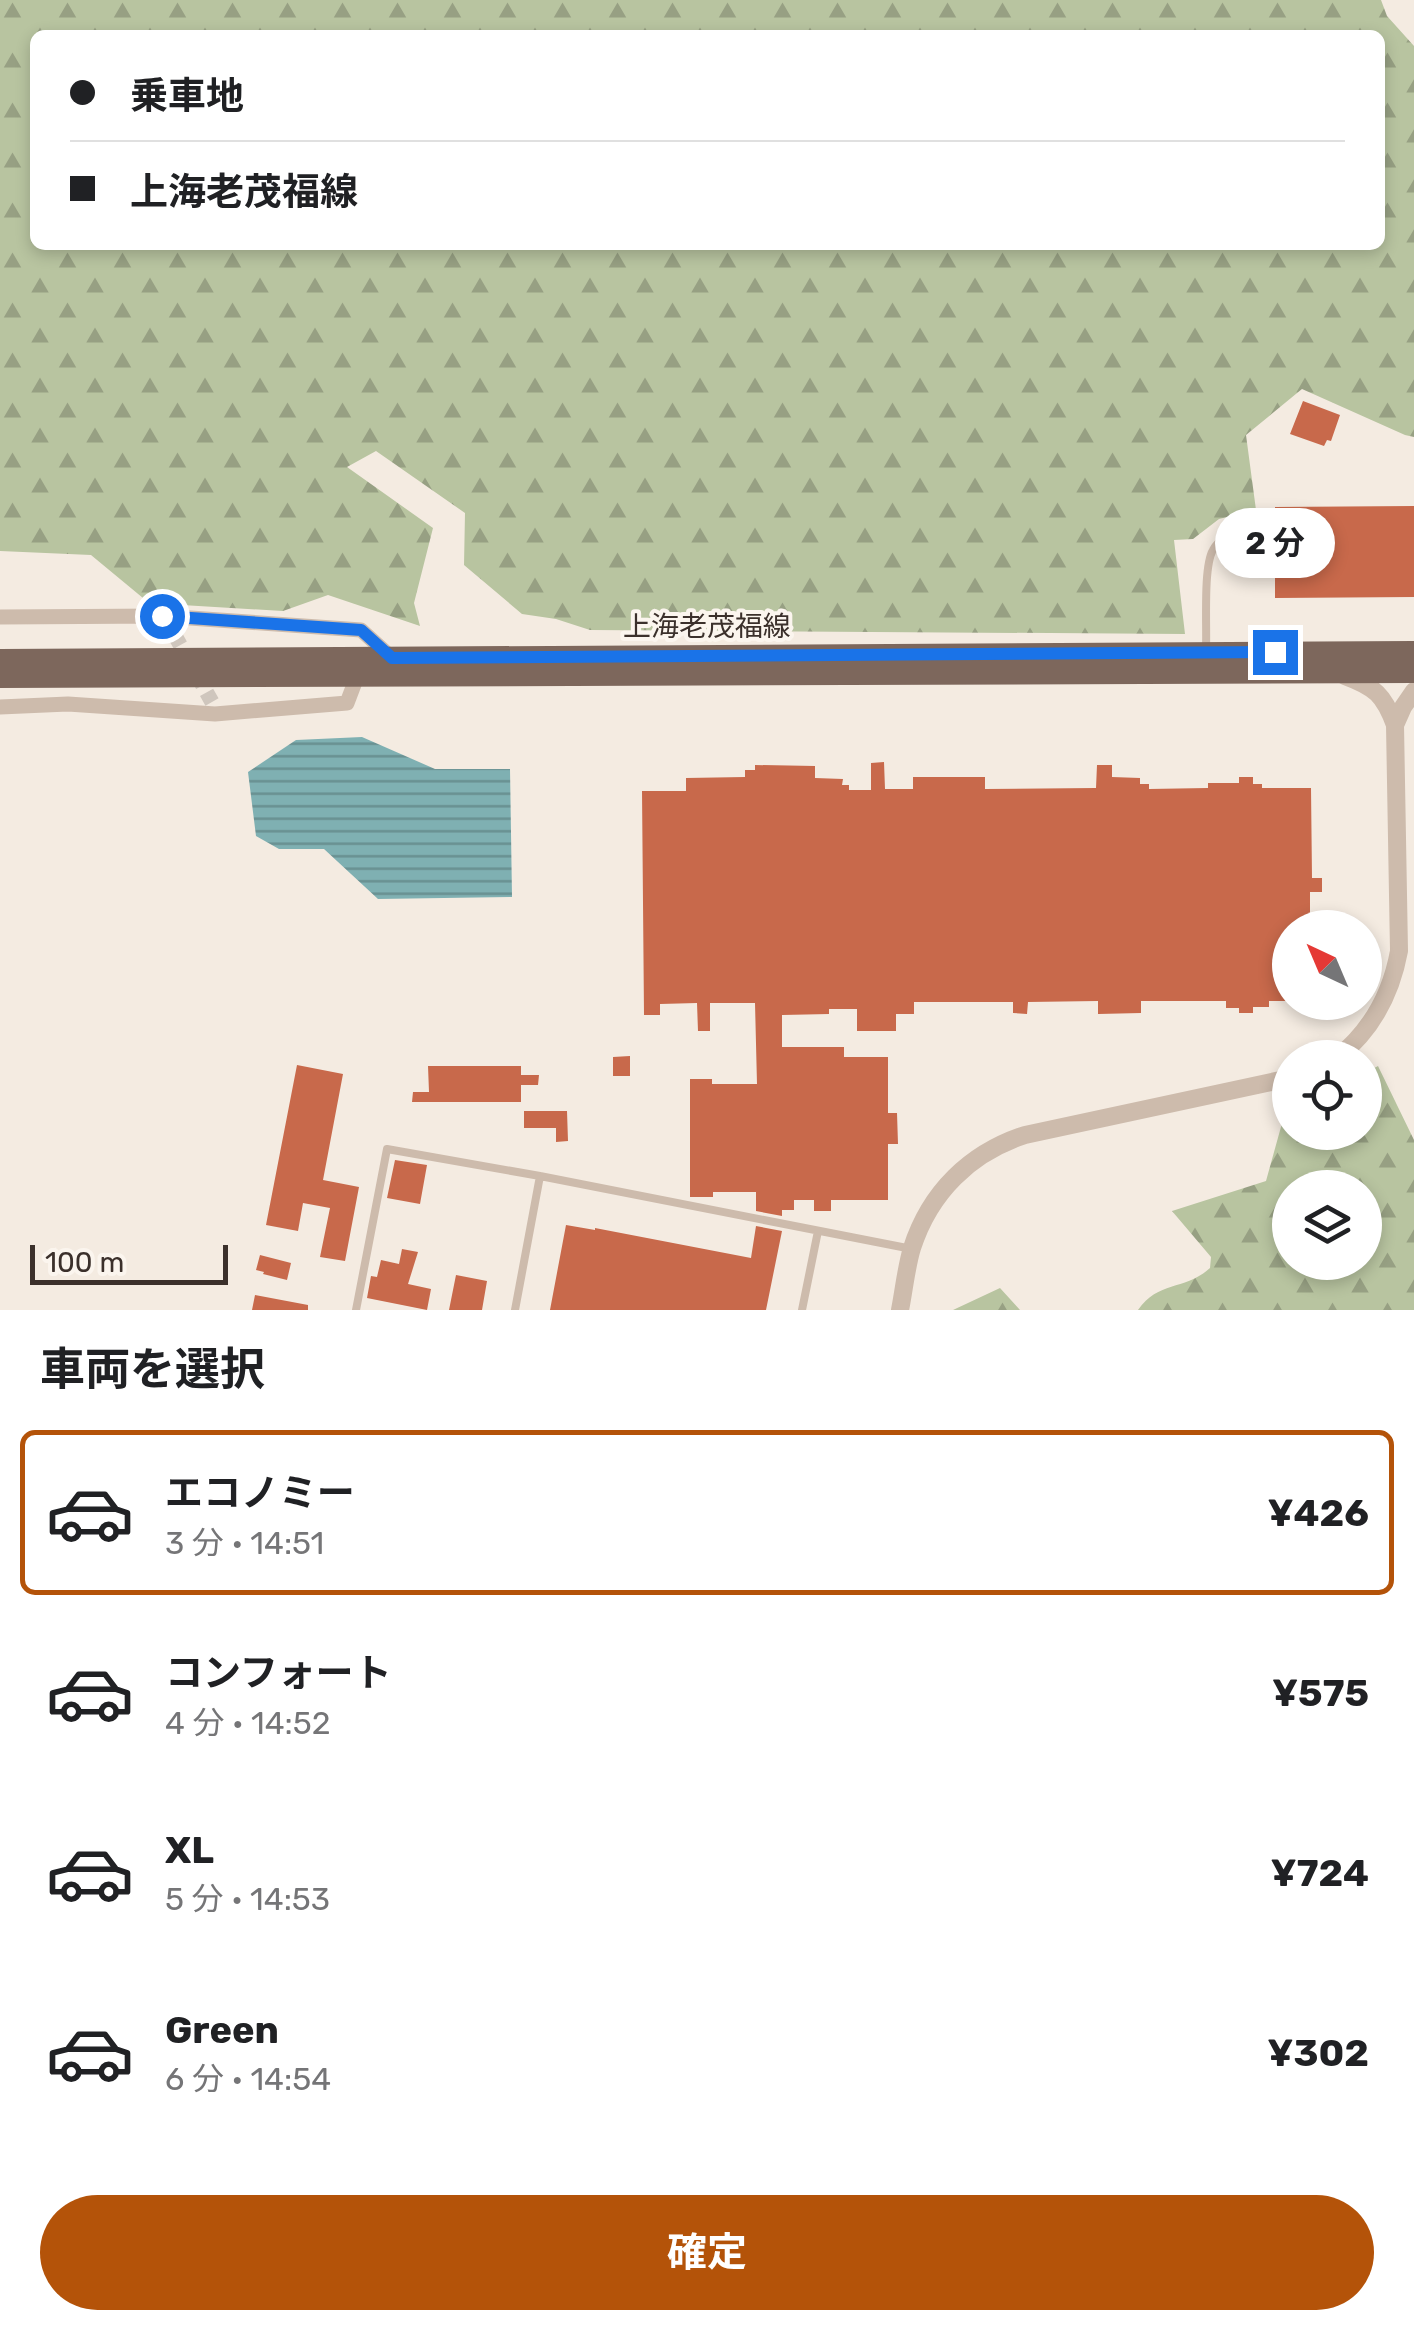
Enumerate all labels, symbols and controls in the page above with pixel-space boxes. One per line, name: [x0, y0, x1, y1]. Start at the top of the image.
text: 乗車地: [130, 73, 244, 119]
text: 上海老茂福線: [130, 169, 358, 215]
callout: 2 分: [1215, 507, 1335, 577]
text: 2 分: [1245, 524, 1305, 562]
route start: [140, 594, 185, 639]
street label: 上海老茂福線: [623, 610, 791, 643]
route end: [1253, 630, 1298, 675]
north arrow: [1272, 910, 1382, 1020]
map controls: [1272, 910, 1382, 1280]
button: locate: [1272, 1040, 1382, 1150]
button: layers: [1272, 1170, 1382, 1280]
scale bar: [30, 1240, 228, 1284]
text: 100 m: [45, 1246, 124, 1279]
text: 車両を選択: [40, 1343, 265, 1396]
icon: car: [45, 1468, 135, 1558]
text: エコノミー: [165, 1470, 355, 1516]
text: ¥426: [1267, 1490, 1369, 1536]
text: 3 分 · 14:51: [165, 1524, 324, 1562]
icon: car: [45, 1648, 135, 1738]
text: コンフォート: [165, 1650, 392, 1696]
text: ¥575: [1272, 1670, 1369, 1716]
text: 4 分 · 14:52: [165, 1704, 331, 1742]
text: XL: [165, 1827, 214, 1873]
icon: car: [45, 1828, 135, 1918]
text: ¥724: [1271, 1850, 1369, 1896]
text: 5 分 · 14:53: [165, 1880, 330, 1918]
text: Green: [165, 2007, 279, 2053]
icon: car: [45, 2008, 135, 2098]
text: ¥302: [1267, 2030, 1369, 2076]
text: 6 分 · 14:54: [165, 2060, 331, 2098]
button: 確定: [40, 2195, 1374, 2310]

